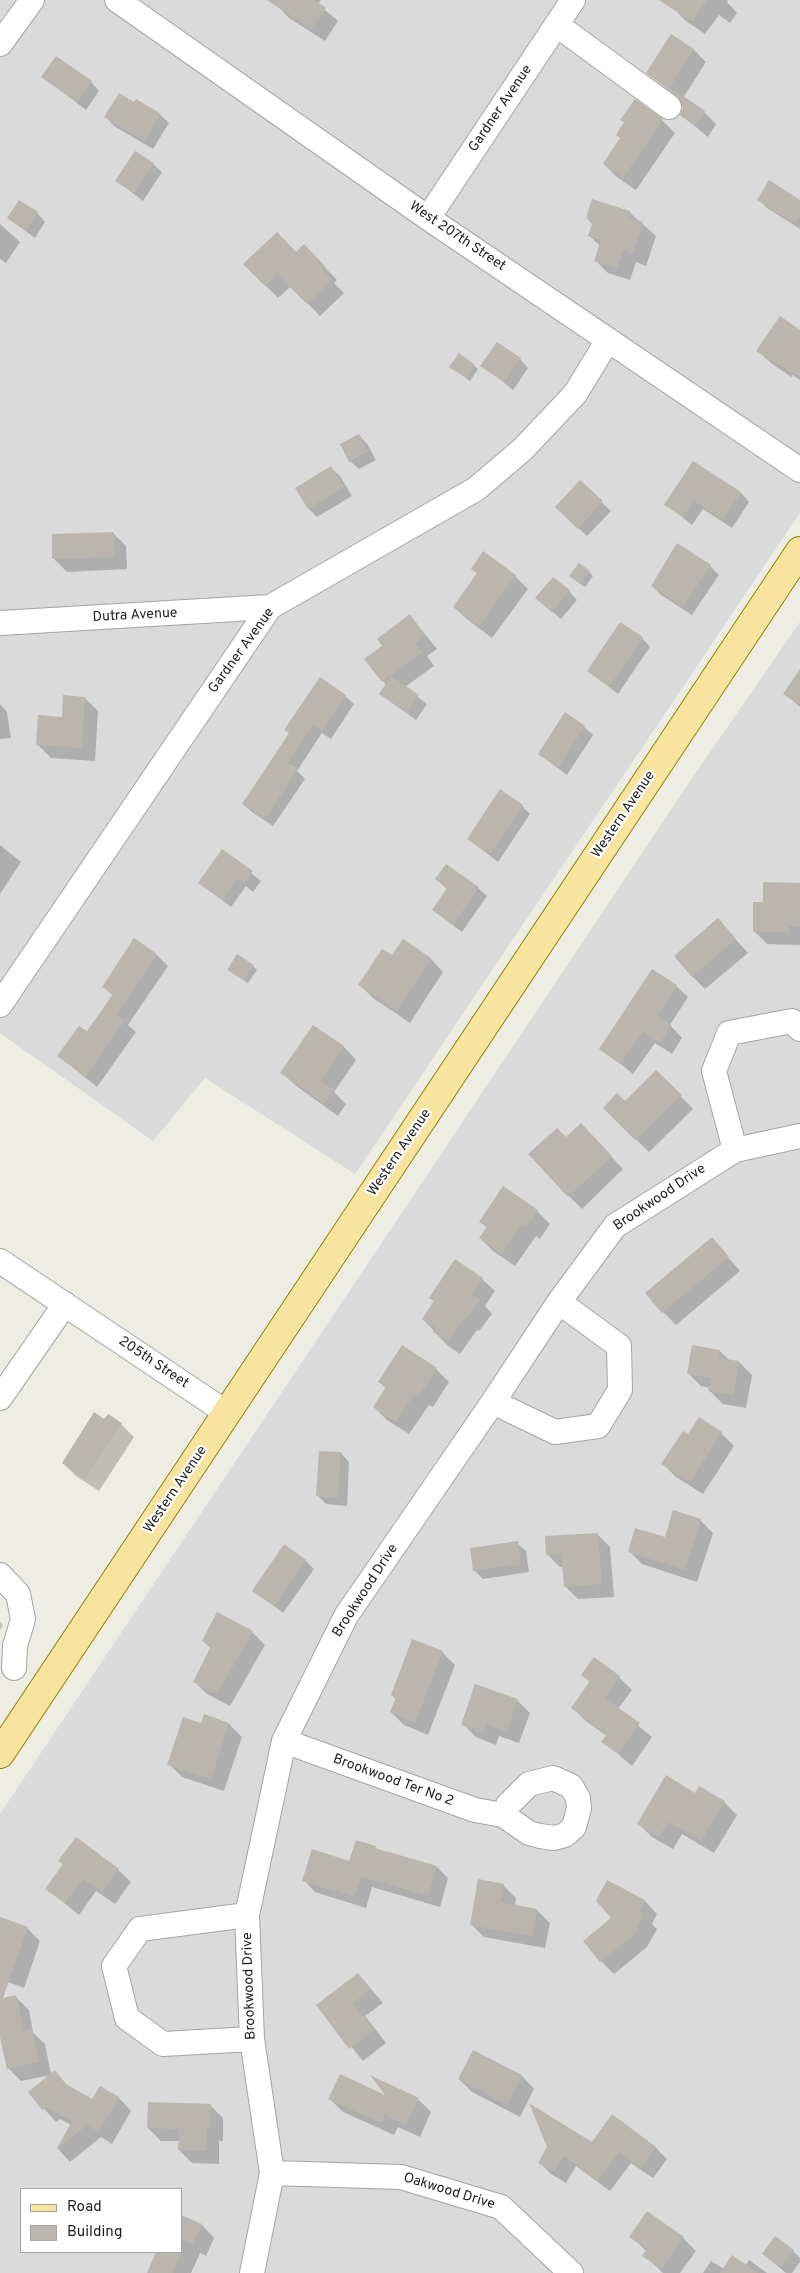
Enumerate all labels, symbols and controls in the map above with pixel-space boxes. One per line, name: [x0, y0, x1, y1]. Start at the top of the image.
street label: Gardner Avenue: [466, 62, 536, 156]
street label: West 207th Street: [406, 199, 508, 275]
street label: Dutra Avenue: [92, 605, 178, 627]
street label: Gardner Avenue: [205, 605, 279, 697]
street label: Western Avenue: [589, 768, 659, 862]
street label: Western Avenue: [365, 1106, 435, 1200]
street label: Brookwood Drive: [611, 1161, 709, 1235]
street label: 205th Street: [115, 1333, 191, 1393]
street label: Western Avenue: [141, 1443, 211, 1537]
street label: Brookwood Drive: [330, 1541, 402, 1641]
street label: Brookwood Ter No 2: [330, 1751, 456, 1811]
street label: Brookwood Drive: [240, 1932, 260, 2040]
street label: Oakwood Drive: [401, 2170, 497, 2214]
legend: [20, 2188, 182, 2253]
text: Road: [67, 2198, 102, 2217]
text: Building: [67, 2223, 122, 2242]

